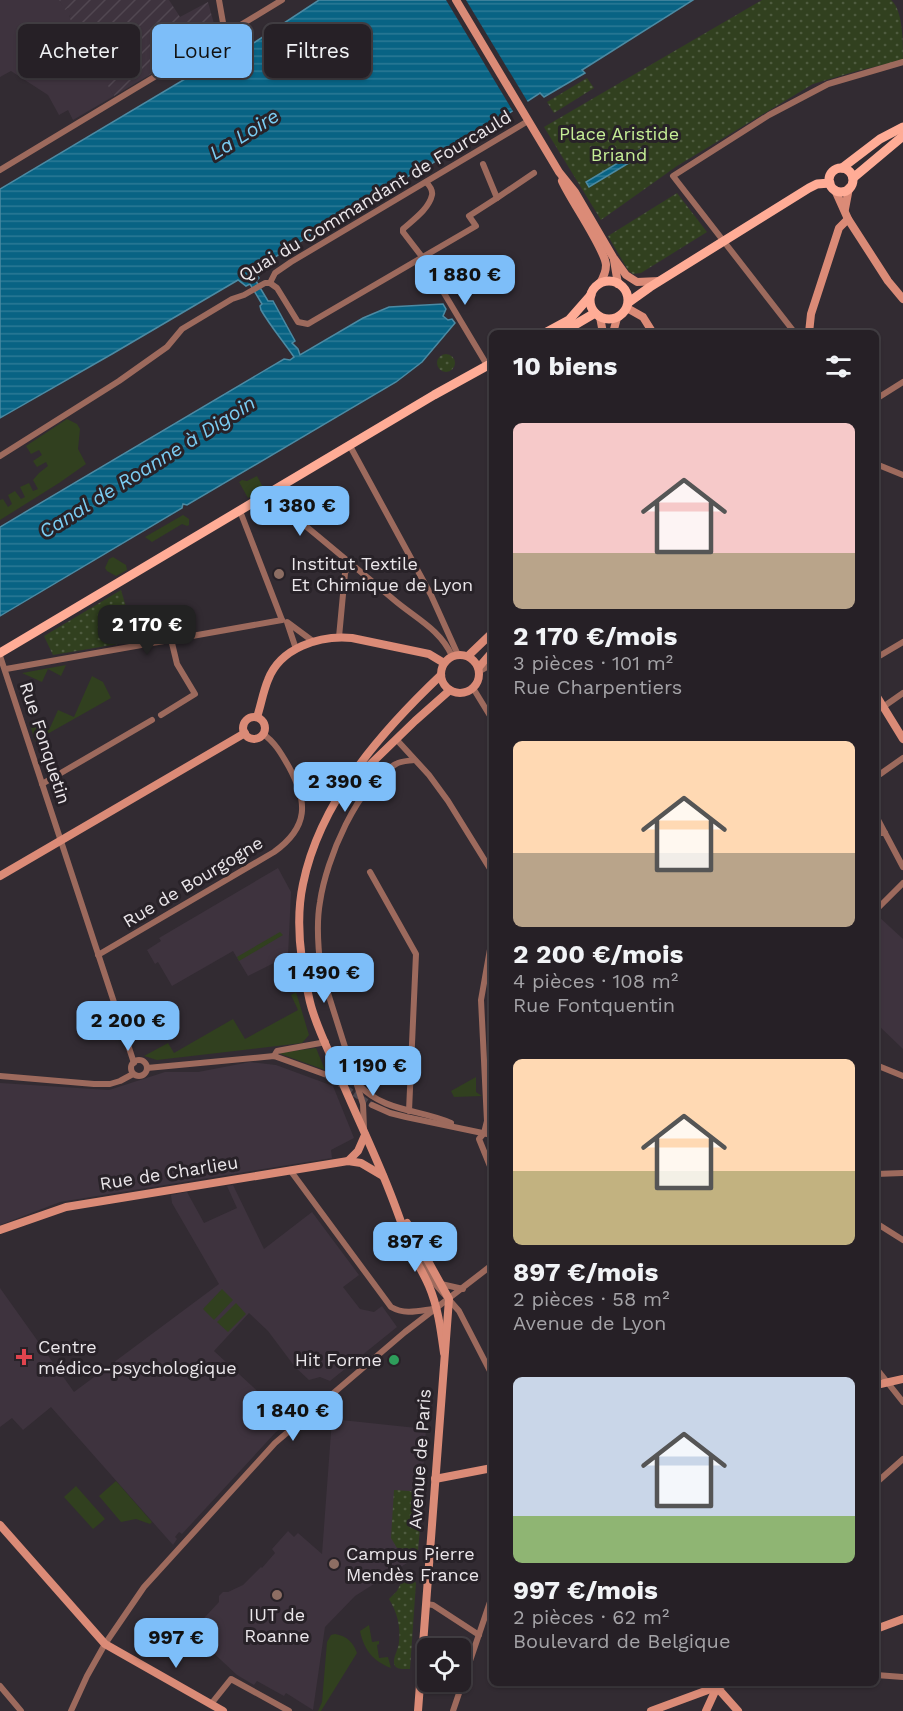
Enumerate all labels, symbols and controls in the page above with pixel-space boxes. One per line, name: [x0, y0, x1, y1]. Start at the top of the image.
chip: Acheter: [18, 24, 140, 78]
chip: Louer: [152, 24, 252, 78]
chip: Filtres: [264, 24, 371, 78]
water label: La Loire: [205, 103, 283, 165]
street label: Quai du Commandant de Fourcauld: [235, 106, 515, 285]
park label: Place Aristide Briand: [559, 123, 679, 165]
pin: 1 880 €: [410, 255, 520, 306]
text: 1 880 €: [429, 262, 501, 286]
icon: filters: [822, 350, 855, 383]
text: 10 biens: [513, 351, 617, 381]
water label: Canal de Roanne à Digoin: [34, 390, 260, 544]
icon: home: [630, 462, 738, 570]
pin: 1 380 €: [245, 486, 355, 537]
text: 1 380 €: [264, 493, 336, 517]
place label: Institut Textile Et Chimique de Lyon: [291, 553, 473, 595]
marker: Institut Textile Et Chimique de Lyon: [272, 567, 286, 581]
pin: 2 170 €: [92, 605, 202, 656]
text: 2 170 €: [112, 612, 182, 636]
text: 2 170 €/mois: [513, 621, 677, 651]
text: 3 pièces · 101 m²: [513, 651, 673, 675]
text: Rue Charpentiers: [513, 675, 682, 699]
street label: Rue Fonquetin: [16, 679, 75, 807]
pin: 2 390 €: [290, 762, 400, 813]
text: 2 390 €: [308, 769, 382, 793]
icon: home: [630, 780, 738, 888]
street label: Rue de Bourgogne: [119, 832, 266, 932]
text: 2 200 €/mois: [513, 939, 683, 969]
pin: 1 490 €: [269, 953, 379, 1004]
text: 1 490 €: [288, 960, 360, 984]
text: 4 pièces · 108 m²: [513, 969, 678, 993]
text: Rue Fontquentin: [513, 993, 675, 1017]
pin: 2 200 €: [73, 1001, 183, 1052]
text: 2 200 €: [90, 1008, 166, 1032]
pin: 1 190 €: [318, 1046, 428, 1097]
text: 1 190 €: [339, 1053, 407, 1077]
icon: home: [630, 1098, 738, 1206]
street label: Rue de Charlieu: [98, 1151, 240, 1194]
pin: 897 €: [373, 1222, 457, 1273]
text: 897 €: [387, 1229, 443, 1253]
text: 897 €/mois: [513, 1257, 658, 1287]
text: 2 pièces · 58 m²: [513, 1287, 669, 1311]
text: Avenue de Lyon: [513, 1311, 666, 1335]
place label: Centre médico-psychologique: [38, 1336, 237, 1378]
marker: Centre médico-psychologique: [15, 1348, 33, 1366]
place label: Hit Forme: [295, 1349, 382, 1370]
marker: Hit Forme: [387, 1353, 401, 1367]
street label: Avenue de Paris: [404, 1388, 435, 1530]
pin: 1 840 €: [238, 1391, 348, 1442]
text: 1 840 €: [257, 1398, 329, 1422]
icon: home: [630, 1416, 738, 1524]
place label: Campus Pierre Mendès France: [346, 1543, 479, 1585]
marker: Campus Pierre Mendès France: [327, 1557, 341, 1571]
text: 997 €/mois: [513, 1575, 658, 1605]
marker: IUT de Roanne: [270, 1588, 284, 1602]
place label: IUT de Roanne: [244, 1604, 310, 1646]
text: 2 pièces · 62 m²: [513, 1605, 669, 1629]
pin: 997 €: [134, 1618, 218, 1669]
text: 997 €: [148, 1625, 204, 1649]
text: Boulevard de Belgique: [513, 1629, 730, 1653]
map controls: [417, 1638, 471, 1692]
button: locate: [417, 1638, 471, 1692]

